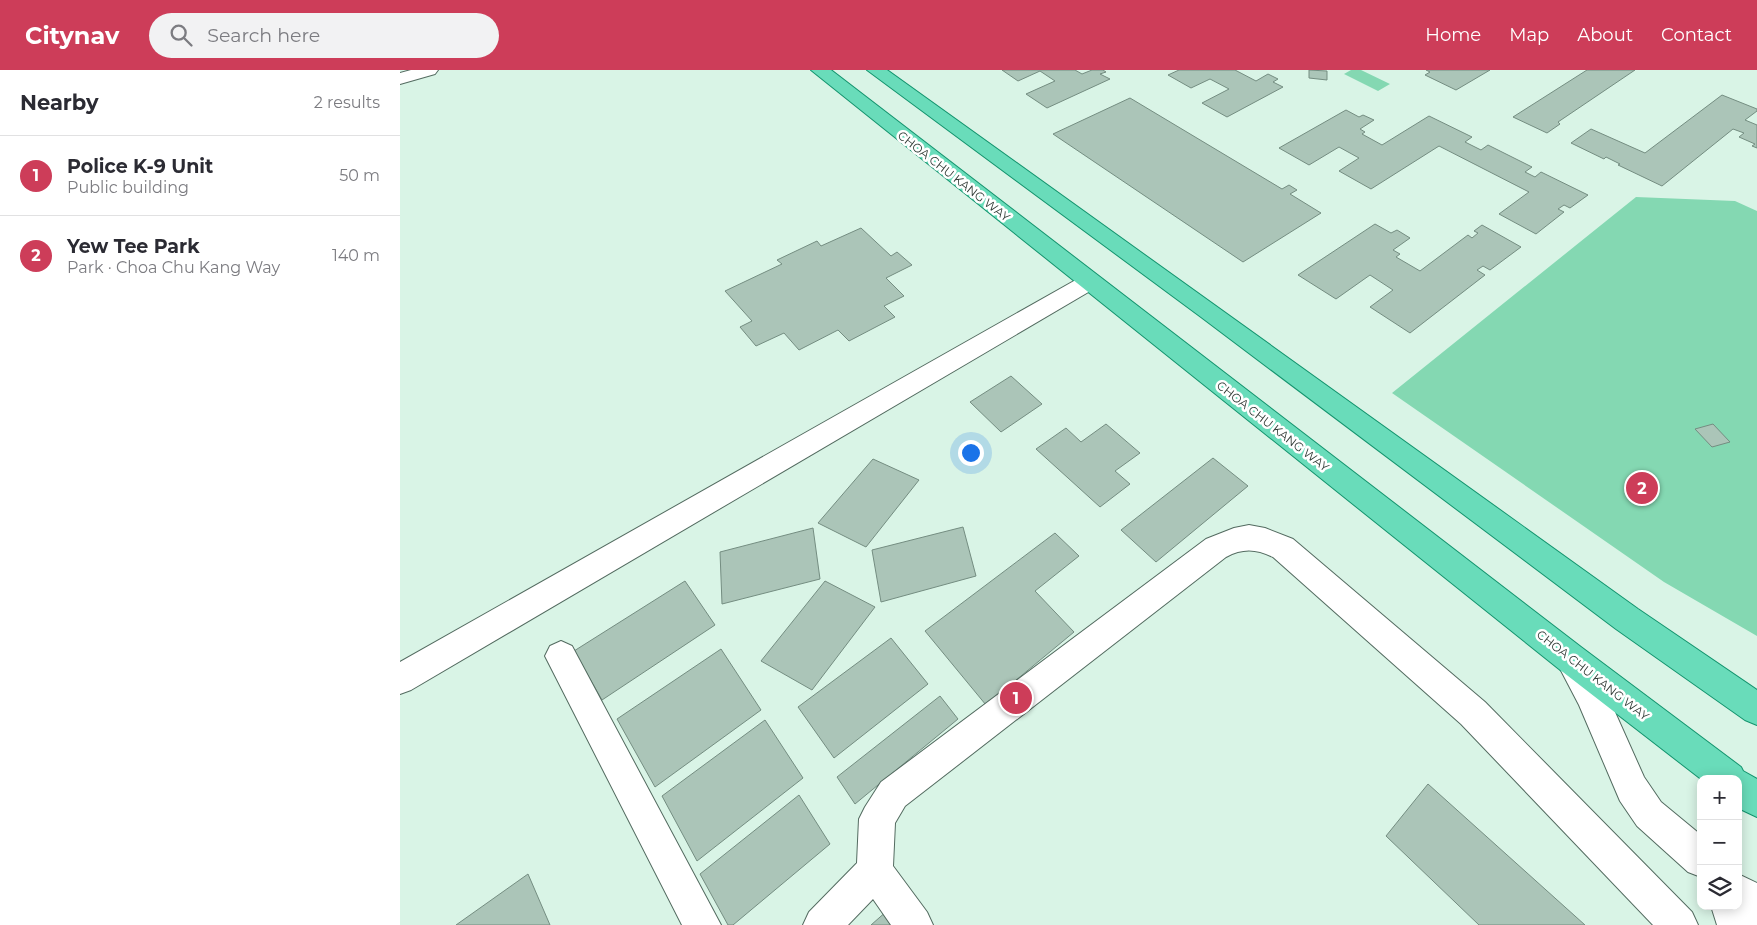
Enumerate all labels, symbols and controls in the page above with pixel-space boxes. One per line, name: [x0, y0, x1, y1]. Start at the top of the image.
search box: [149, 13, 499, 58]
text: Citynav: [25, 21, 119, 50]
icon: search: [167, 21, 195, 49]
text: Search here: [207, 24, 320, 47]
text: Home: [1425, 24, 1481, 46]
text: Map: [1509, 24, 1549, 46]
text: About: [1577, 24, 1633, 46]
text: Contact: [1661, 24, 1732, 46]
text: Nearby: [20, 90, 99, 115]
text: 2 results: [314, 93, 380, 112]
street label: CHOA CHU KANG WAY: [895, 127, 1013, 225]
text: Police K-9 Unit: [67, 155, 213, 178]
text: 1: [33, 166, 39, 185]
text: 50 m: [339, 166, 380, 185]
text: Public building: [67, 178, 189, 197]
text: Yew Tee Park: [67, 235, 200, 258]
text: 2: [31, 246, 41, 265]
text: 140 m: [332, 246, 380, 265]
text: Park · Choa Chu Kang Way: [67, 258, 280, 277]
street label: CHOA CHU KANG WAY: [1214, 377, 1332, 475]
your location: [958, 440, 984, 466]
pin: 2: [1626, 469, 1658, 507]
street label: CHOA CHU KANG WAY: [1534, 626, 1652, 724]
pin: 1: [1000, 679, 1032, 717]
map controls: [1697, 775, 1742, 910]
button: +: [1697, 775, 1742, 820]
button: −: [1697, 820, 1742, 865]
button: layers: [1697, 865, 1742, 910]

